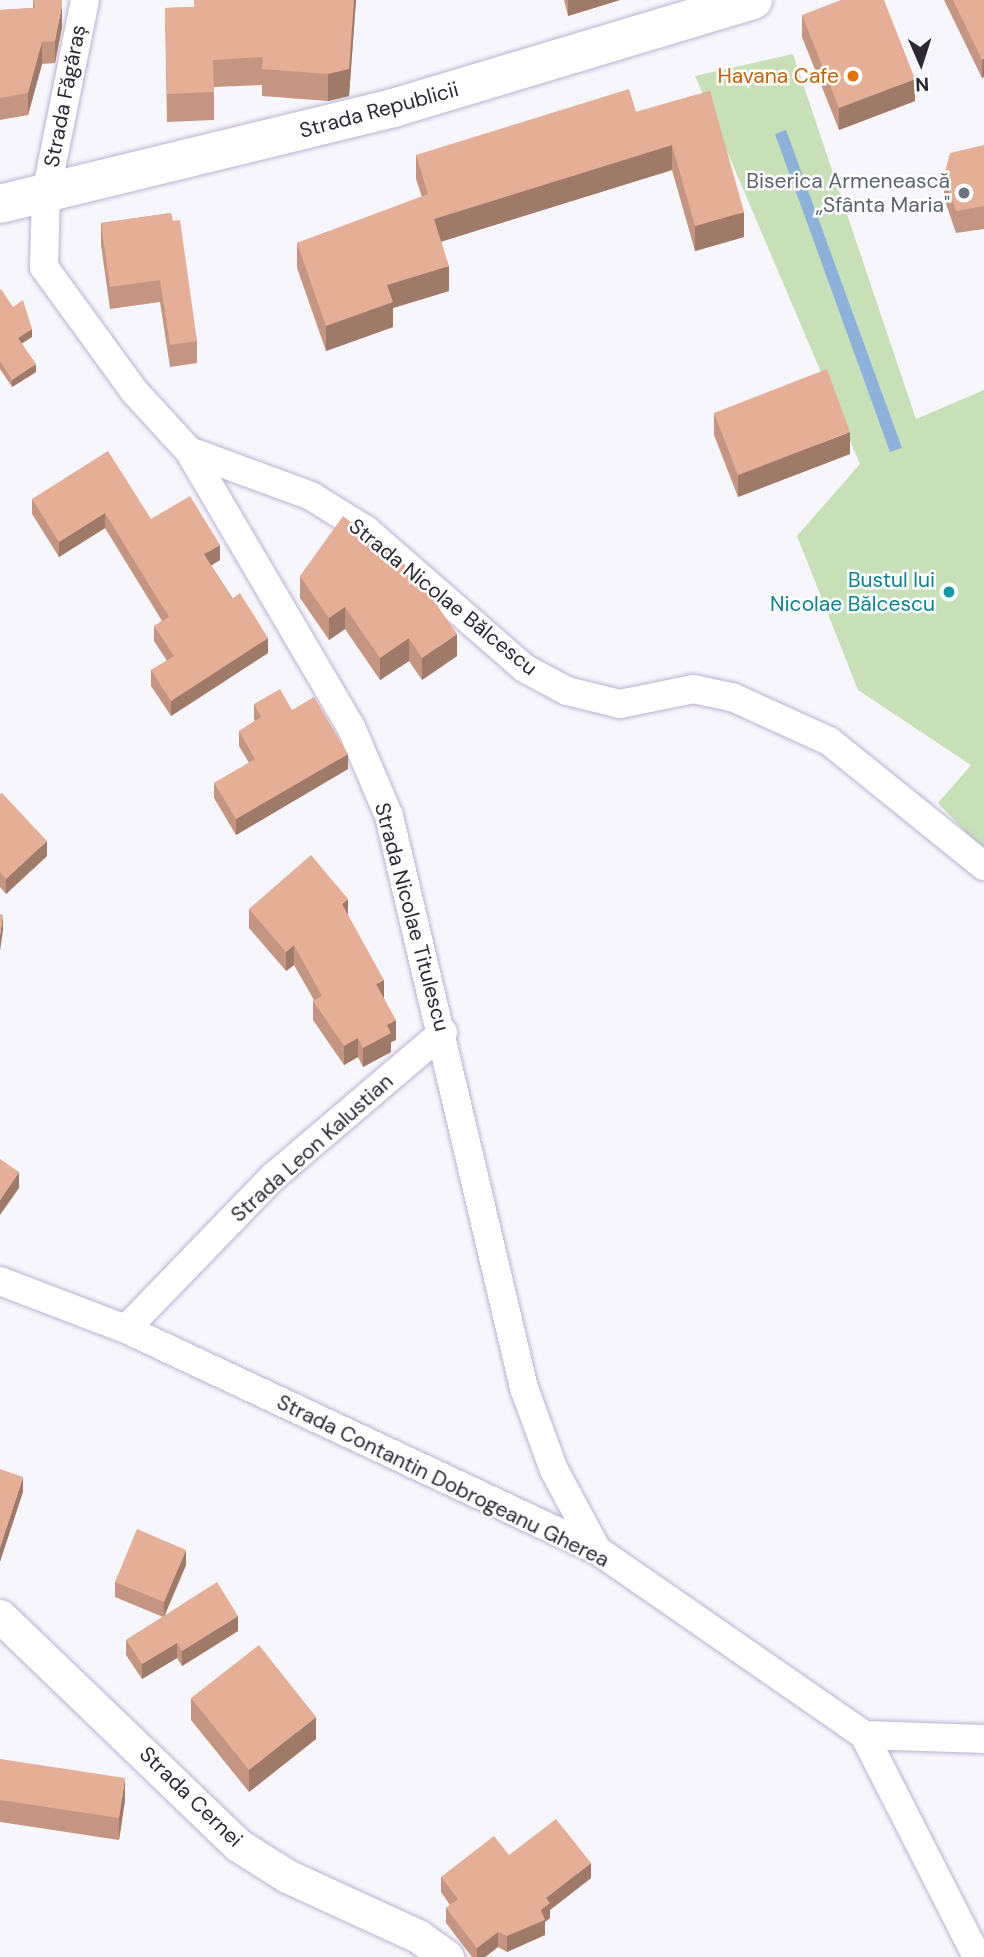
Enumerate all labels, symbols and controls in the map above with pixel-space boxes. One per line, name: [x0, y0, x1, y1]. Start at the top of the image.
street label: Strada Făgăraș: [39, 23, 91, 169]
north arrow: [886, 28, 956, 98]
place label: Havana Cafe: [718, 63, 839, 89]
marker: Havana Cafe: [845, 68, 861, 84]
text: N: [915, 72, 930, 97]
street label: Strada Republicii: [297, 77, 461, 143]
place label: Biserica Armenească „Sfânta Maria": [746, 168, 950, 218]
marker: Biserica Armenească „Sfânta Maria": [956, 185, 972, 201]
street label: Strada Nicolae Bălcescu: [344, 513, 542, 681]
place label: Bustul lui Nicolae Bălcescu: [770, 567, 935, 617]
marker: Bustul lui Nicolae Bălcescu: [941, 584, 957, 600]
street label: Strada Nicolae Titulescu: [369, 800, 455, 1034]
street label: Strada Leon Kalustian: [226, 1069, 398, 1227]
street label: Strada Contantin Dobrogeanu Gherea: [273, 1389, 613, 1573]
street label: Strada Cernei: [134, 1742, 248, 1852]

